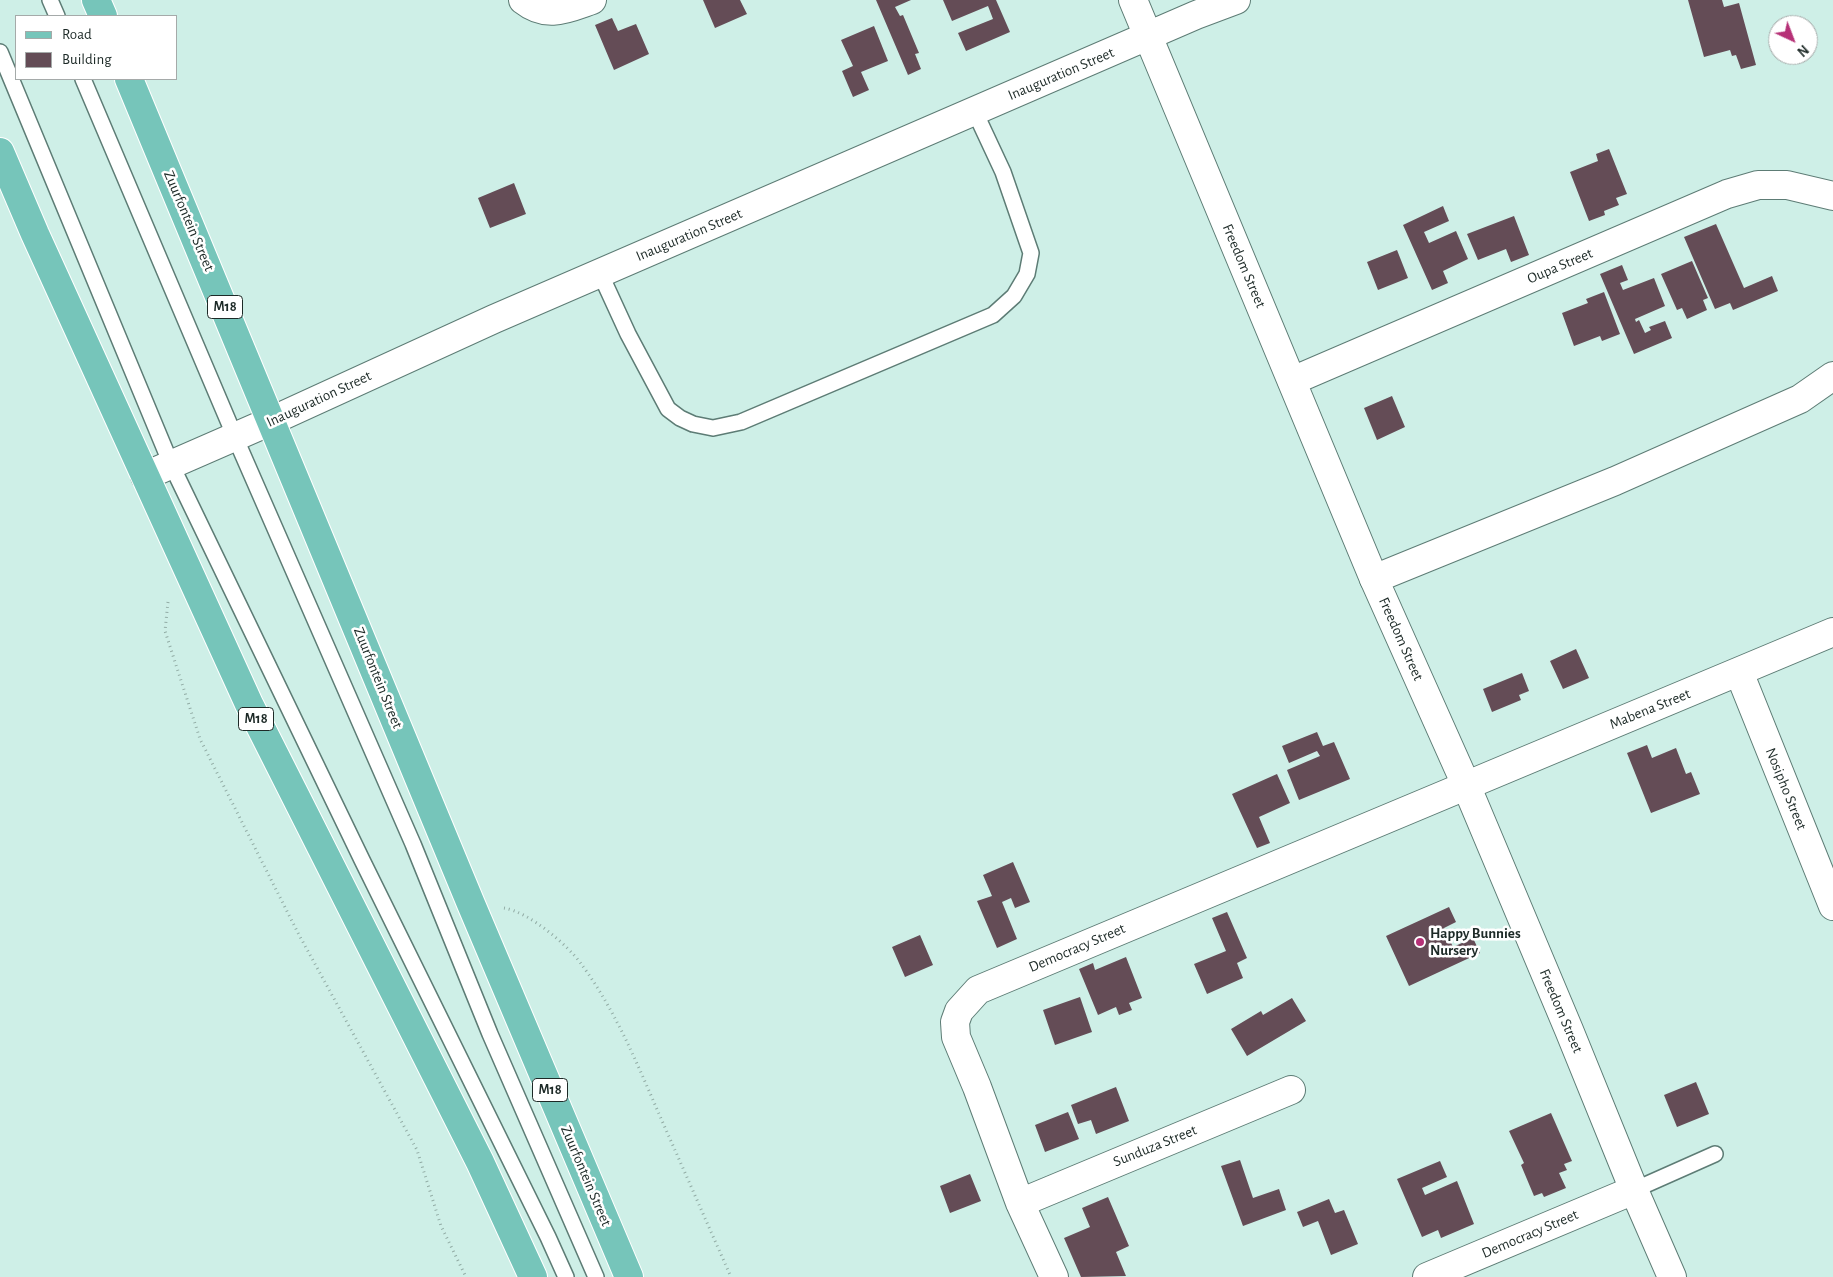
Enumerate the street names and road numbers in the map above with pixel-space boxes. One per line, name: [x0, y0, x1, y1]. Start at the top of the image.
street label: Inauguration Street: [1005, 43, 1117, 105]
street label: Zuurfontein Street: [160, 168, 218, 274]
street label: Inauguration Street: [633, 204, 745, 266]
street label: Freedom Street: [1218, 221, 1270, 311]
street label: Oupa Street: [1524, 244, 1596, 288]
road number: M18: [208, 296, 242, 318]
street label: Inauguration Street: [264, 367, 374, 431]
street label: Freedom Street: [1375, 595, 1427, 683]
street label: Zuurfontein Street: [350, 625, 406, 731]
street label: Mabena Street: [1607, 685, 1693, 733]
road number: M18: [238, 708, 274, 731]
street label: Nosipho Street: [1761, 745, 1811, 833]
street label: Democracy Street: [1026, 920, 1128, 976]
street label: Freedom Street: [1535, 966, 1587, 1056]
road number: M18: [532, 1078, 568, 1102]
street label: Sunduza Street: [1111, 1121, 1199, 1171]
street label: Zuurfontein Street: [557, 1123, 615, 1229]
street label: Democracy Street: [1479, 1206, 1581, 1262]

